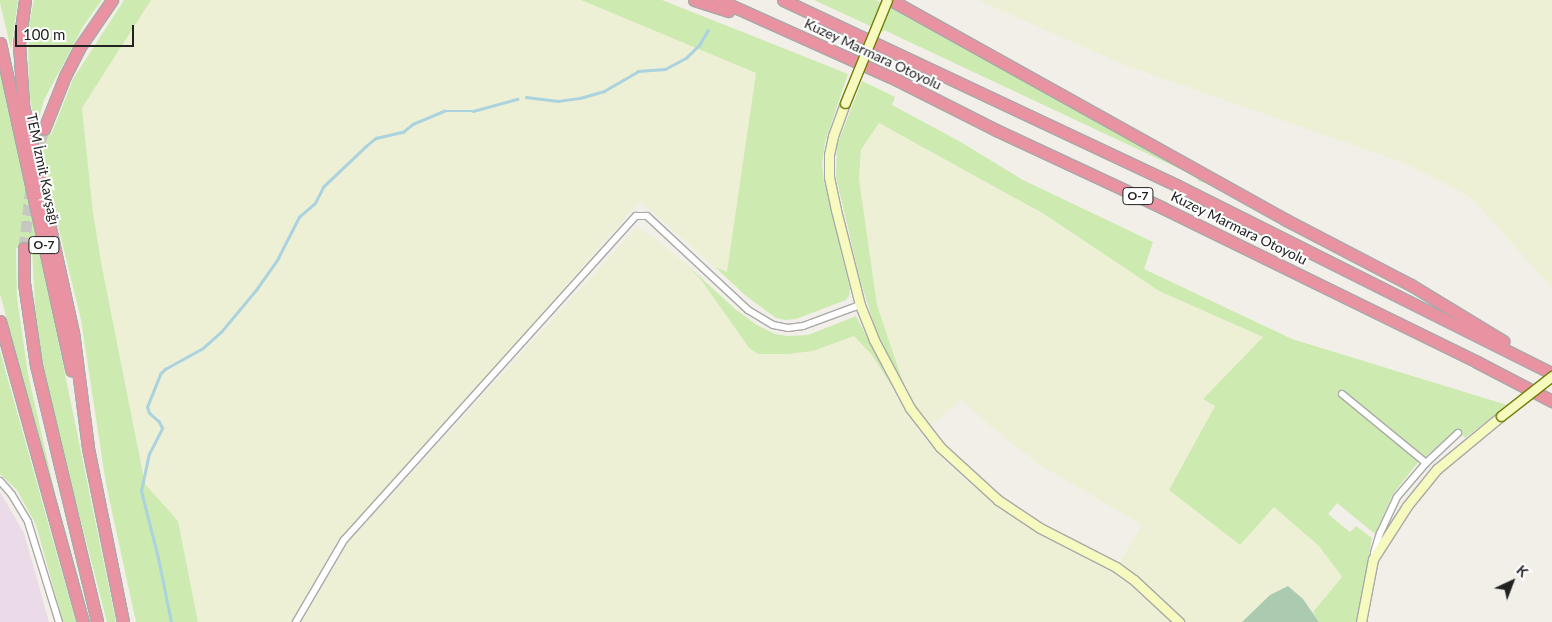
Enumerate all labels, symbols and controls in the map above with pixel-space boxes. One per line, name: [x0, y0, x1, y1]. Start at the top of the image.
scale bar: [18, 15, 136, 47]
street label: Kuzey Marmara Otoyolu: [802, 15, 944, 93]
text: 100 m: [23, 25, 65, 43]
street label: TEM İzmit Kavşağı: [23, 112, 63, 226]
road number: O-7: [1122, 187, 1154, 206]
street label: Kuzey Marmara Otoyolu: [1168, 188, 1310, 268]
road number: O-7: [28, 236, 60, 254]
north arrow: [1487, 557, 1537, 607]
text: K: [1513, 561, 1532, 580]

